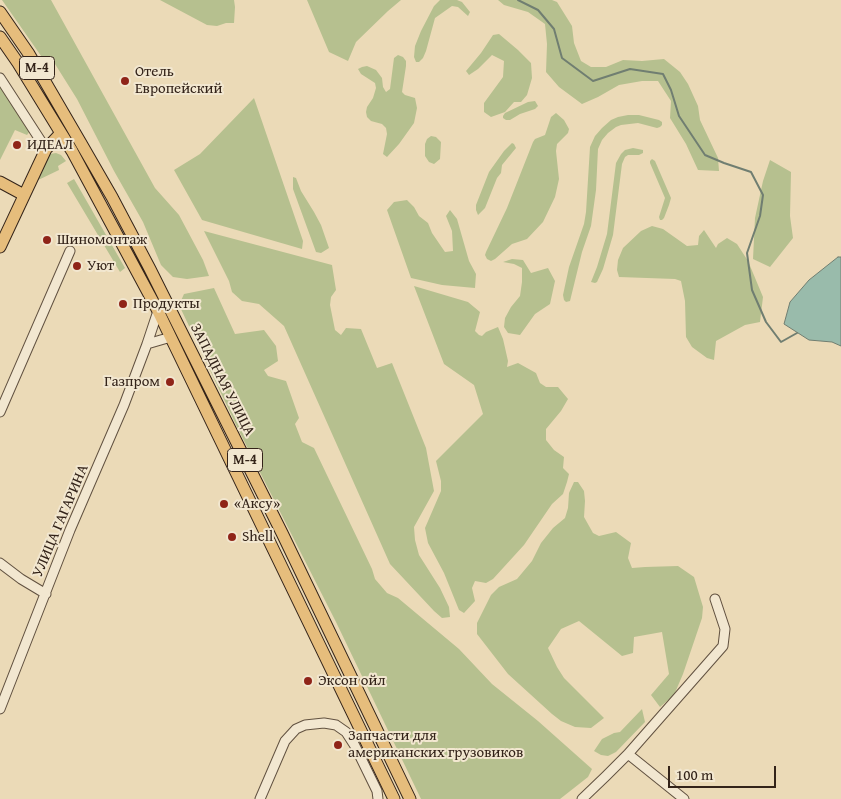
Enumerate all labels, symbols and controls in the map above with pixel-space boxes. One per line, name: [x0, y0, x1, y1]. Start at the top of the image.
road number: М-4: [20, 56, 54, 80]
place label: Отель Европейский: [135, 63, 222, 98]
marker: Отель Европейский: [119, 75, 131, 87]
place label: ИДЕАЛ: [27, 136, 73, 154]
marker: ИДЕАЛ: [11, 139, 23, 151]
place label: Шиномонтаж: [57, 231, 147, 249]
marker: Шиномонтаж: [41, 234, 53, 246]
place label: Уют: [87, 257, 114, 275]
marker: Уют: [71, 260, 83, 272]
place label: Продукты: [133, 295, 200, 313]
marker: Продукты: [117, 298, 129, 310]
street label: ЗАПАДНАЯ УЛИЦА: [186, 321, 258, 439]
place label: Газпром: [104, 373, 160, 391]
marker: Газпром: [164, 376, 176, 388]
road number: М-4: [228, 448, 262, 472]
street label: УЛИЦА ГАГАРИНА: [29, 462, 93, 580]
place label: «Аксу»: [234, 495, 280, 513]
marker: «Аксу»: [218, 498, 230, 510]
place label: Shell: [242, 528, 273, 546]
marker: Shell: [226, 531, 238, 543]
place label: Эксон ойл: [318, 672, 386, 690]
marker: Эксон ойл: [302, 675, 314, 687]
place label: Запчасти для американских грузовиков: [348, 727, 523, 762]
marker: Запчасти для американских грузовиков: [332, 739, 344, 751]
scale bar: [671, 756, 778, 788]
text: 100 m: [676, 764, 713, 785]

